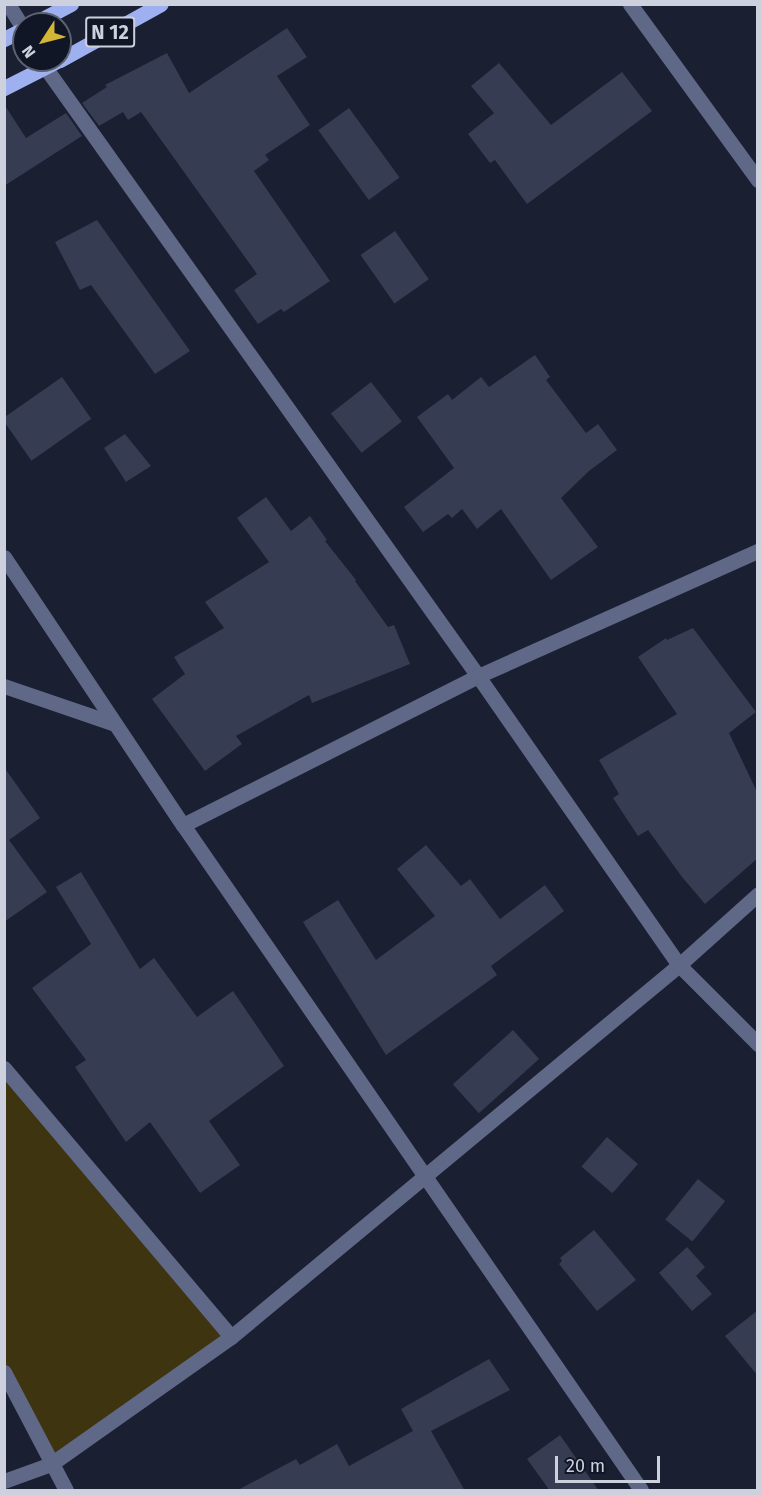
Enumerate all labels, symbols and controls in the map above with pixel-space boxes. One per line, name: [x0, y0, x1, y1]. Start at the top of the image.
north arrow: [12, 12, 72, 72]
road number: N 12: [84, 15, 136, 49]
text: N: [18, 42, 39, 62]
scale bar: [558, 1444, 663, 1482]
text: 20 m: [566, 1455, 605, 1477]

